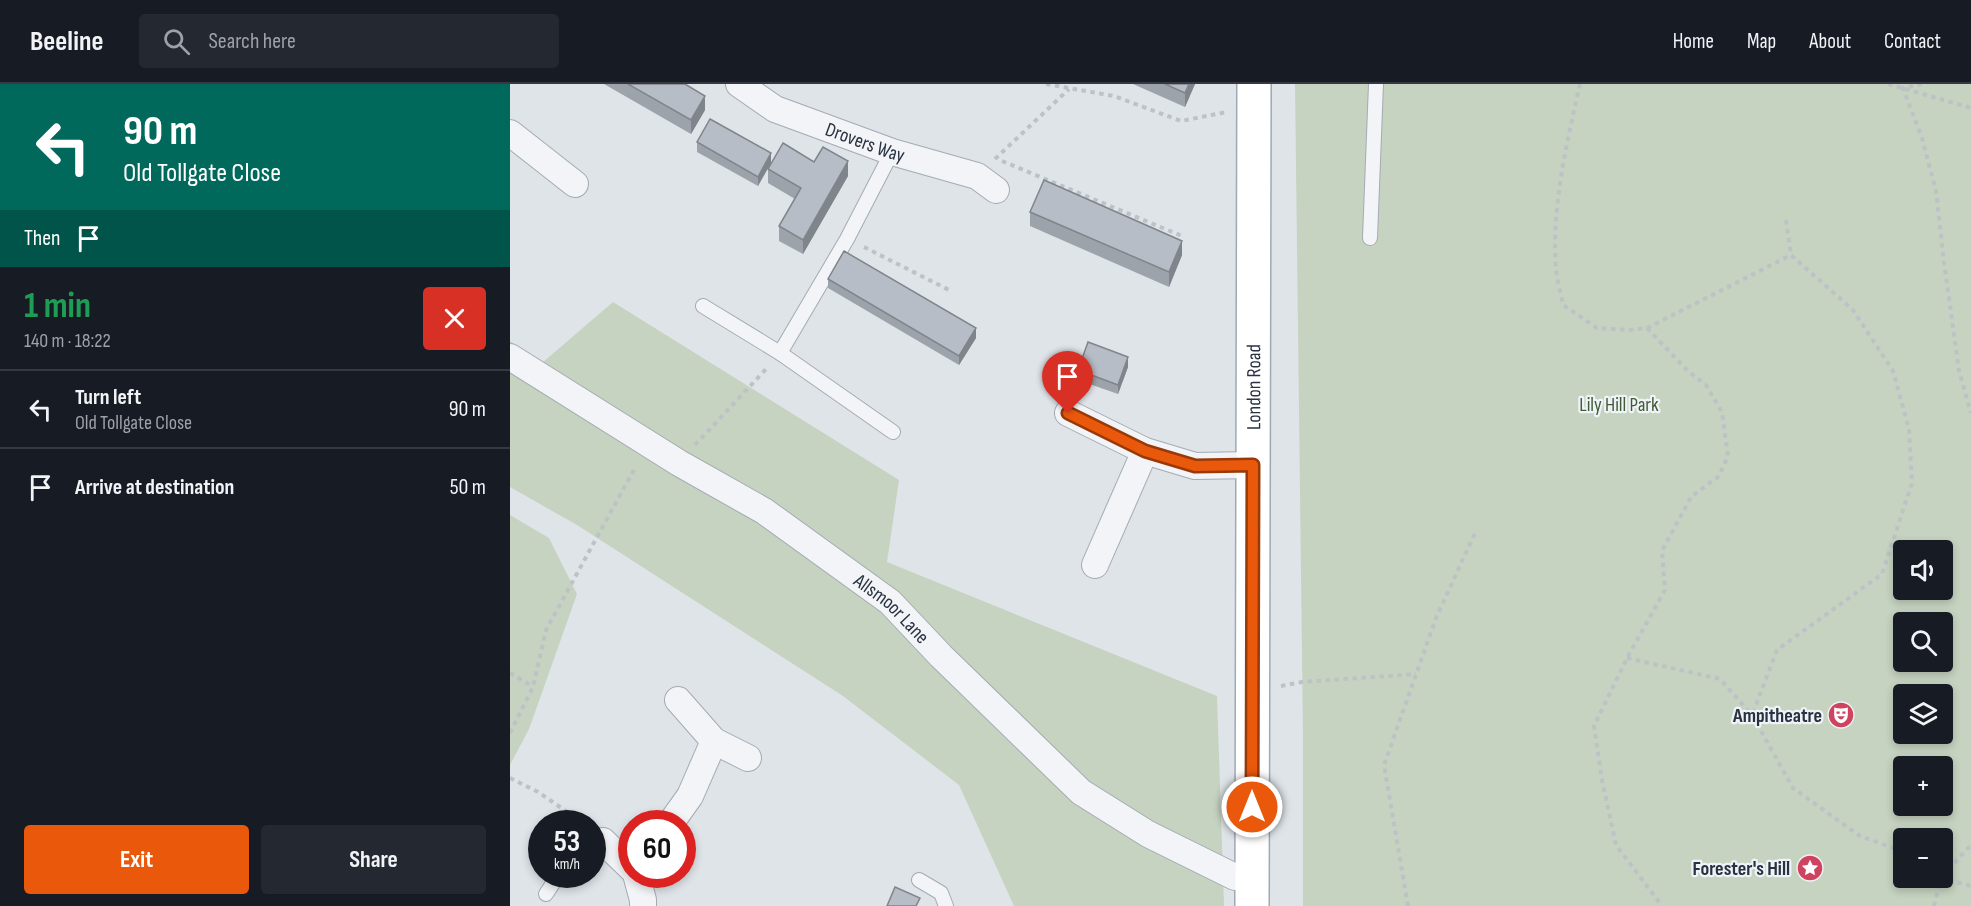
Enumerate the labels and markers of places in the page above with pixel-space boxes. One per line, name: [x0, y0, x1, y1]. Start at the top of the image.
pin: [1042, 351, 1093, 413]
theatre icon: Ampitheatre: [1826, 700, 1856, 730]
place label: Ampitheatre: [1732, 704, 1822, 728]
place icon: Forester's Hill: [1795, 853, 1825, 883]
place label: Forester's Hill: [1693, 857, 1790, 881]

